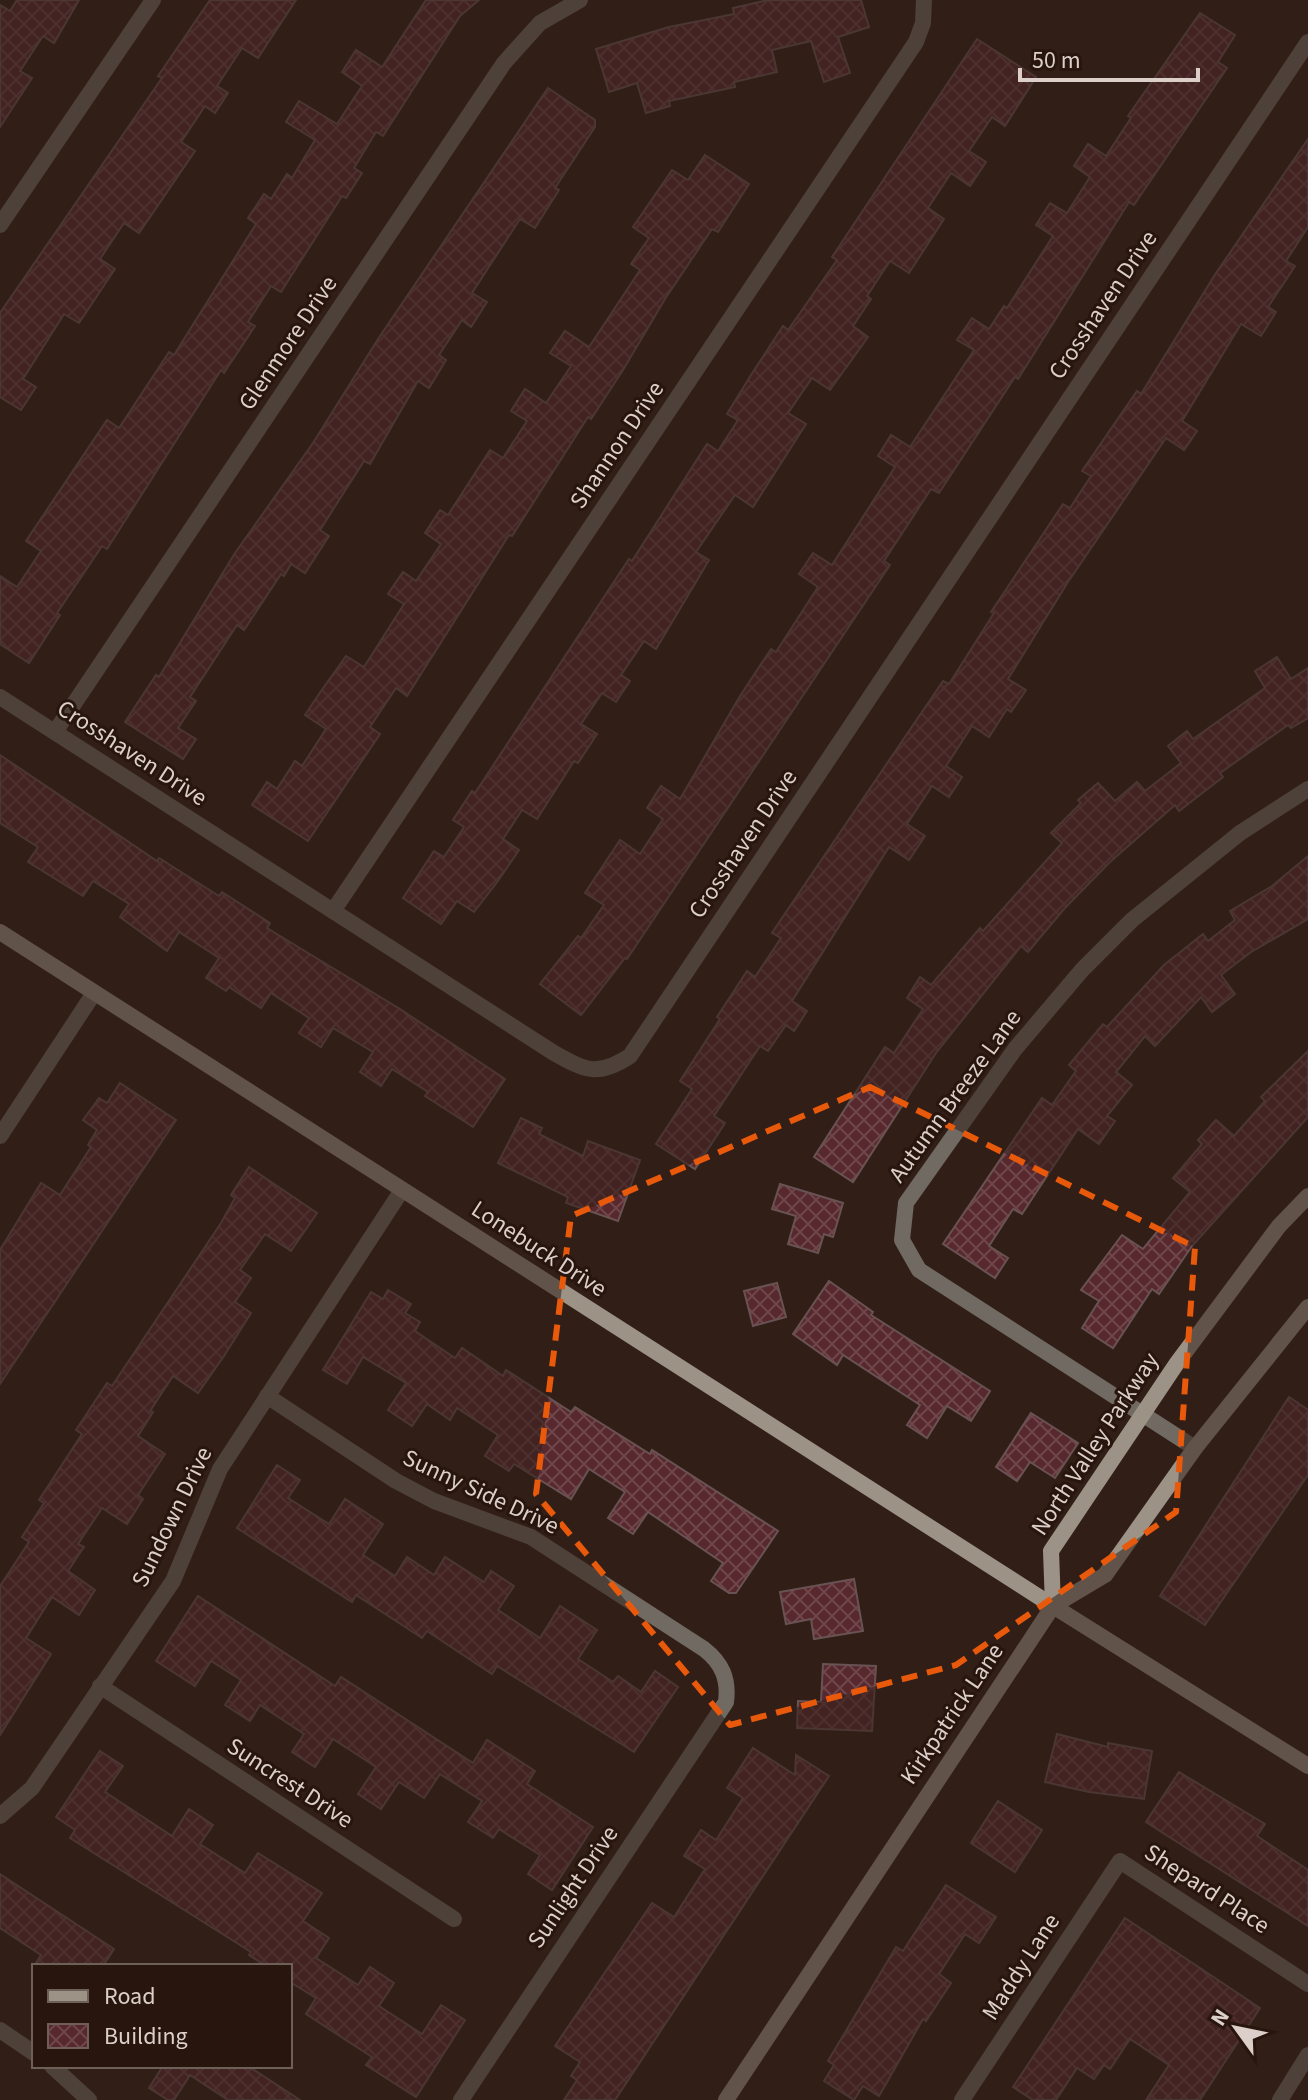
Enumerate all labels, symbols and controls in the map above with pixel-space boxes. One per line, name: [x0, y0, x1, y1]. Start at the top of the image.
scale bar: [1020, 32, 1198, 82]
text: 50 m: [1032, 43, 1081, 78]
street label: Crosshaven Drive: [1040, 224, 1166, 386]
street label: Glenmore Drive: [230, 269, 346, 417]
street label: Shannon Drive: [561, 374, 673, 516]
street label: Crosshaven Drive: [50, 691, 214, 815]
street label: Crosshaven Drive: [680, 763, 806, 925]
street label: Autumn Breeze Lane: [880, 1002, 1030, 1190]
street label: Lonebuck Drive: [464, 1192, 614, 1306]
street label: North Valley Parkway: [1023, 1345, 1167, 1543]
street label: Sunny Side Drive: [397, 1440, 565, 1544]
street label: Sundown Drive: [123, 1441, 221, 1593]
street label: Kirkpatrick Lane: [892, 1636, 1012, 1792]
street label: Suncrest Drive: [220, 1729, 360, 1837]
street label: Sunlight Drive: [519, 1819, 627, 1955]
street label: Shepard Place: [1137, 1835, 1277, 1943]
street label: Maddy Lane: [973, 1907, 1069, 2027]
legend: [32, 1964, 292, 2068]
text: Road: [104, 1979, 156, 2014]
north arrow: [1196, 1988, 1276, 2068]
text: N: [1203, 2003, 1237, 2033]
text: Building: [104, 2019, 188, 2054]

